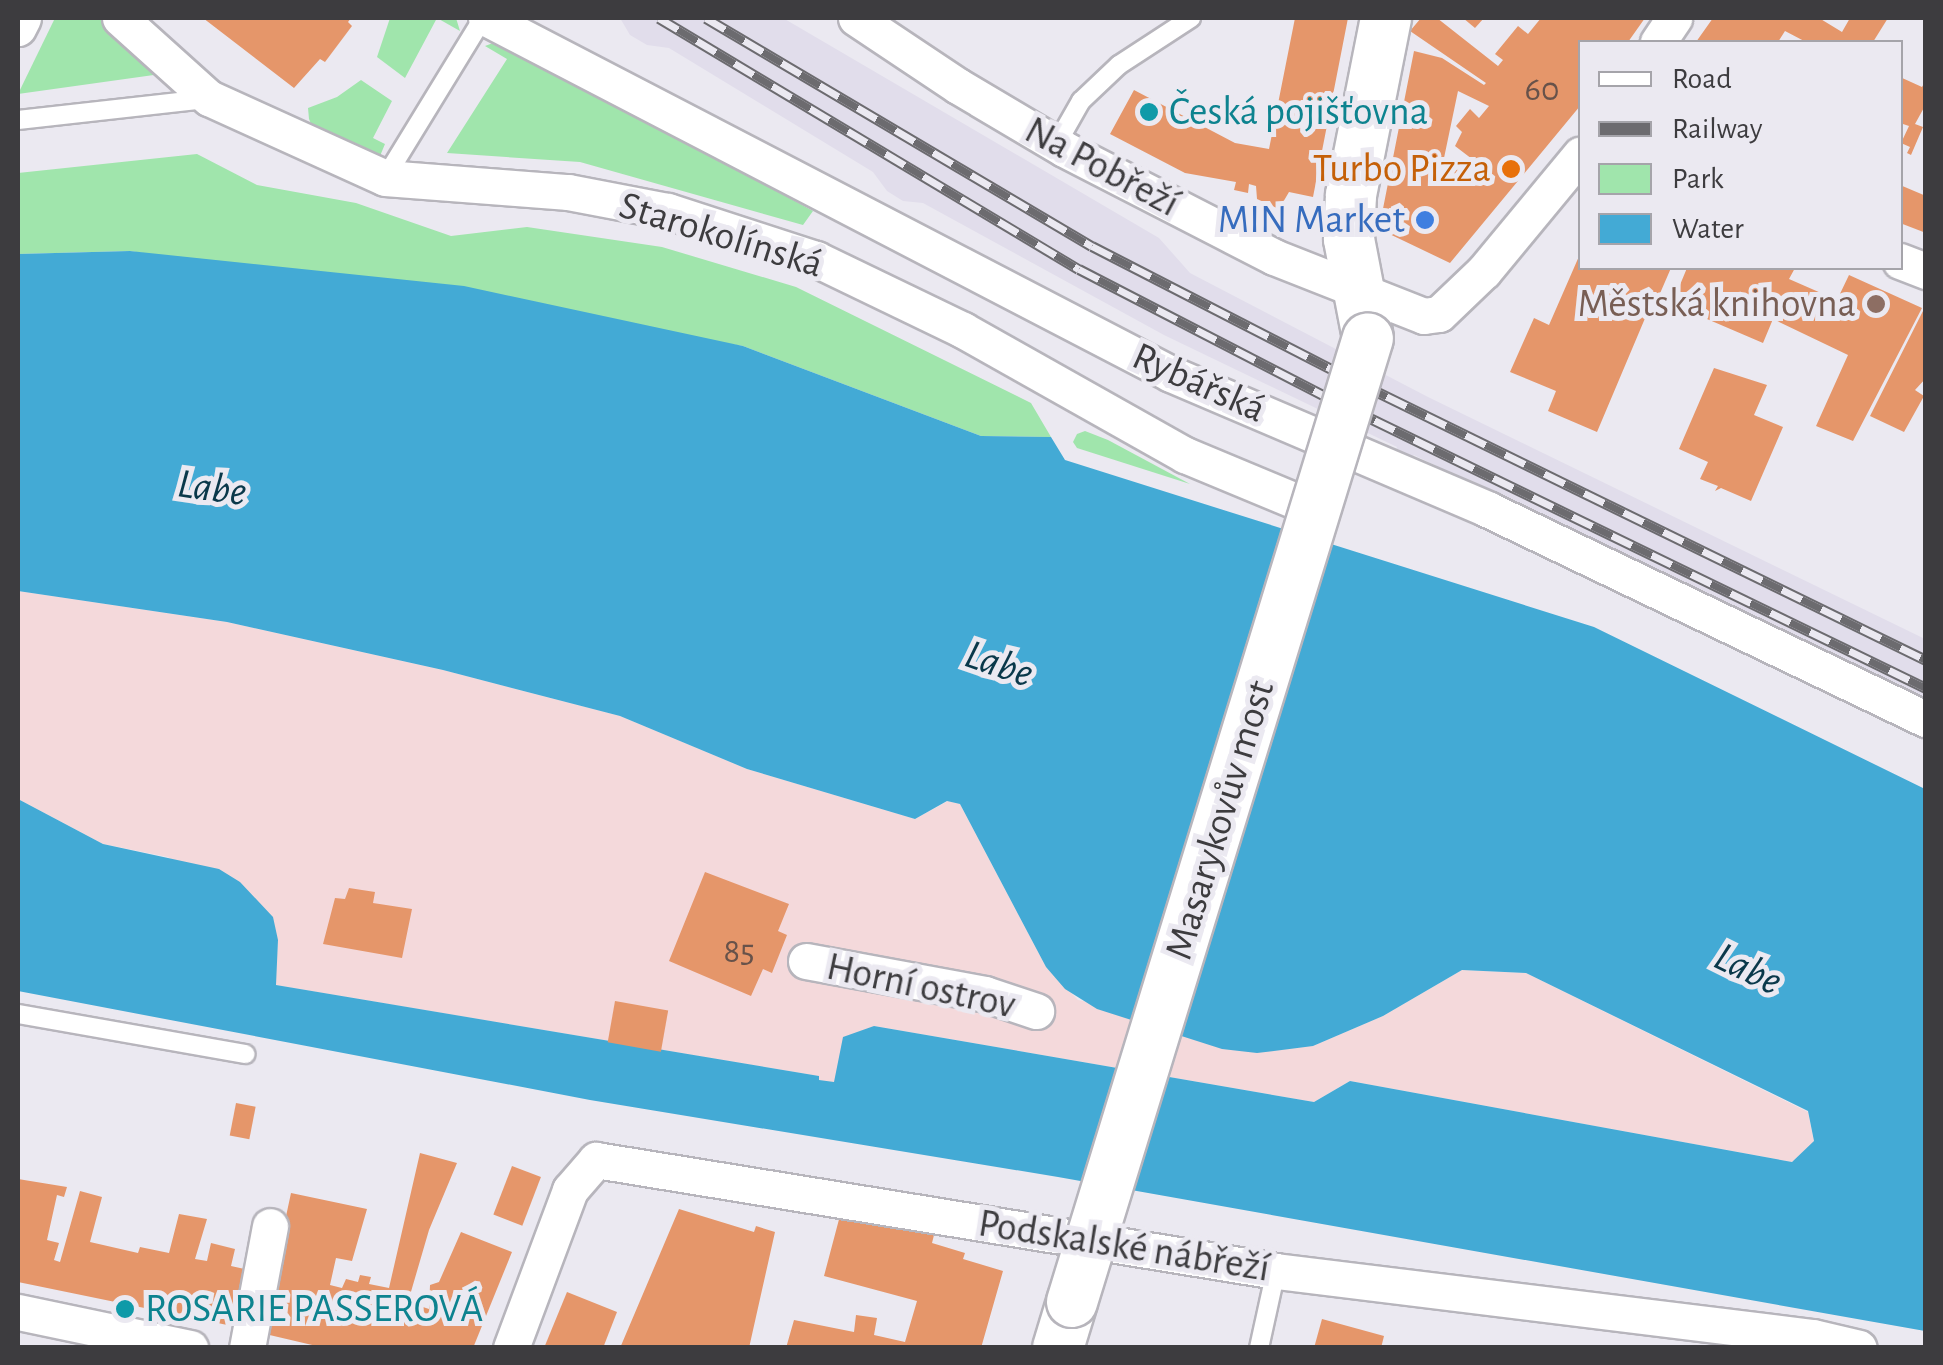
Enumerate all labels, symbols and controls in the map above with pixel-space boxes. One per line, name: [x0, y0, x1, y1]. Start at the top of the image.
legend: [1578, 40, 1903, 270]
text: Road: [1672, 64, 1732, 94]
house number: 60: [1525, 69, 1559, 111]
place label: Česká pojišťovna: [1169, 88, 1428, 136]
marker: Česká pojišťovna: [1138, 101, 1160, 123]
street label: Na Pobřeží: [1017, 106, 1187, 228]
text: Railway: [1672, 114, 1763, 144]
place label: Turbo Pizza: [1313, 145, 1491, 193]
marker: Turbo Pizza: [1500, 158, 1522, 180]
text: Park: [1672, 164, 1724, 194]
street label: Starokolínská: [613, 181, 829, 289]
place label: MIN Market: [1218, 196, 1405, 244]
marker: MIN Market: [1414, 209, 1436, 231]
text: Water: [1672, 214, 1744, 244]
place label: Městská knihovna: [1577, 280, 1856, 328]
marker: Městská knihovna: [1865, 293, 1887, 315]
street label: Rybářská: [1125, 332, 1273, 434]
water label: Labe: [174, 458, 250, 518]
water label: Labe: [958, 629, 1040, 699]
street label: Masarykovův most: [1155, 675, 1285, 965]
house number: 85: [723, 931, 755, 973]
water label: Labe: [1706, 931, 1790, 1007]
street label: Horní ostrov: [822, 943, 1020, 1029]
street label: Podskalské nábřeží: [975, 1199, 1273, 1293]
place label: ROSARIE PASSEROVÁ: [145, 1285, 483, 1333]
marker: ROSARIE PASSEROVÁ: [114, 1298, 136, 1320]

